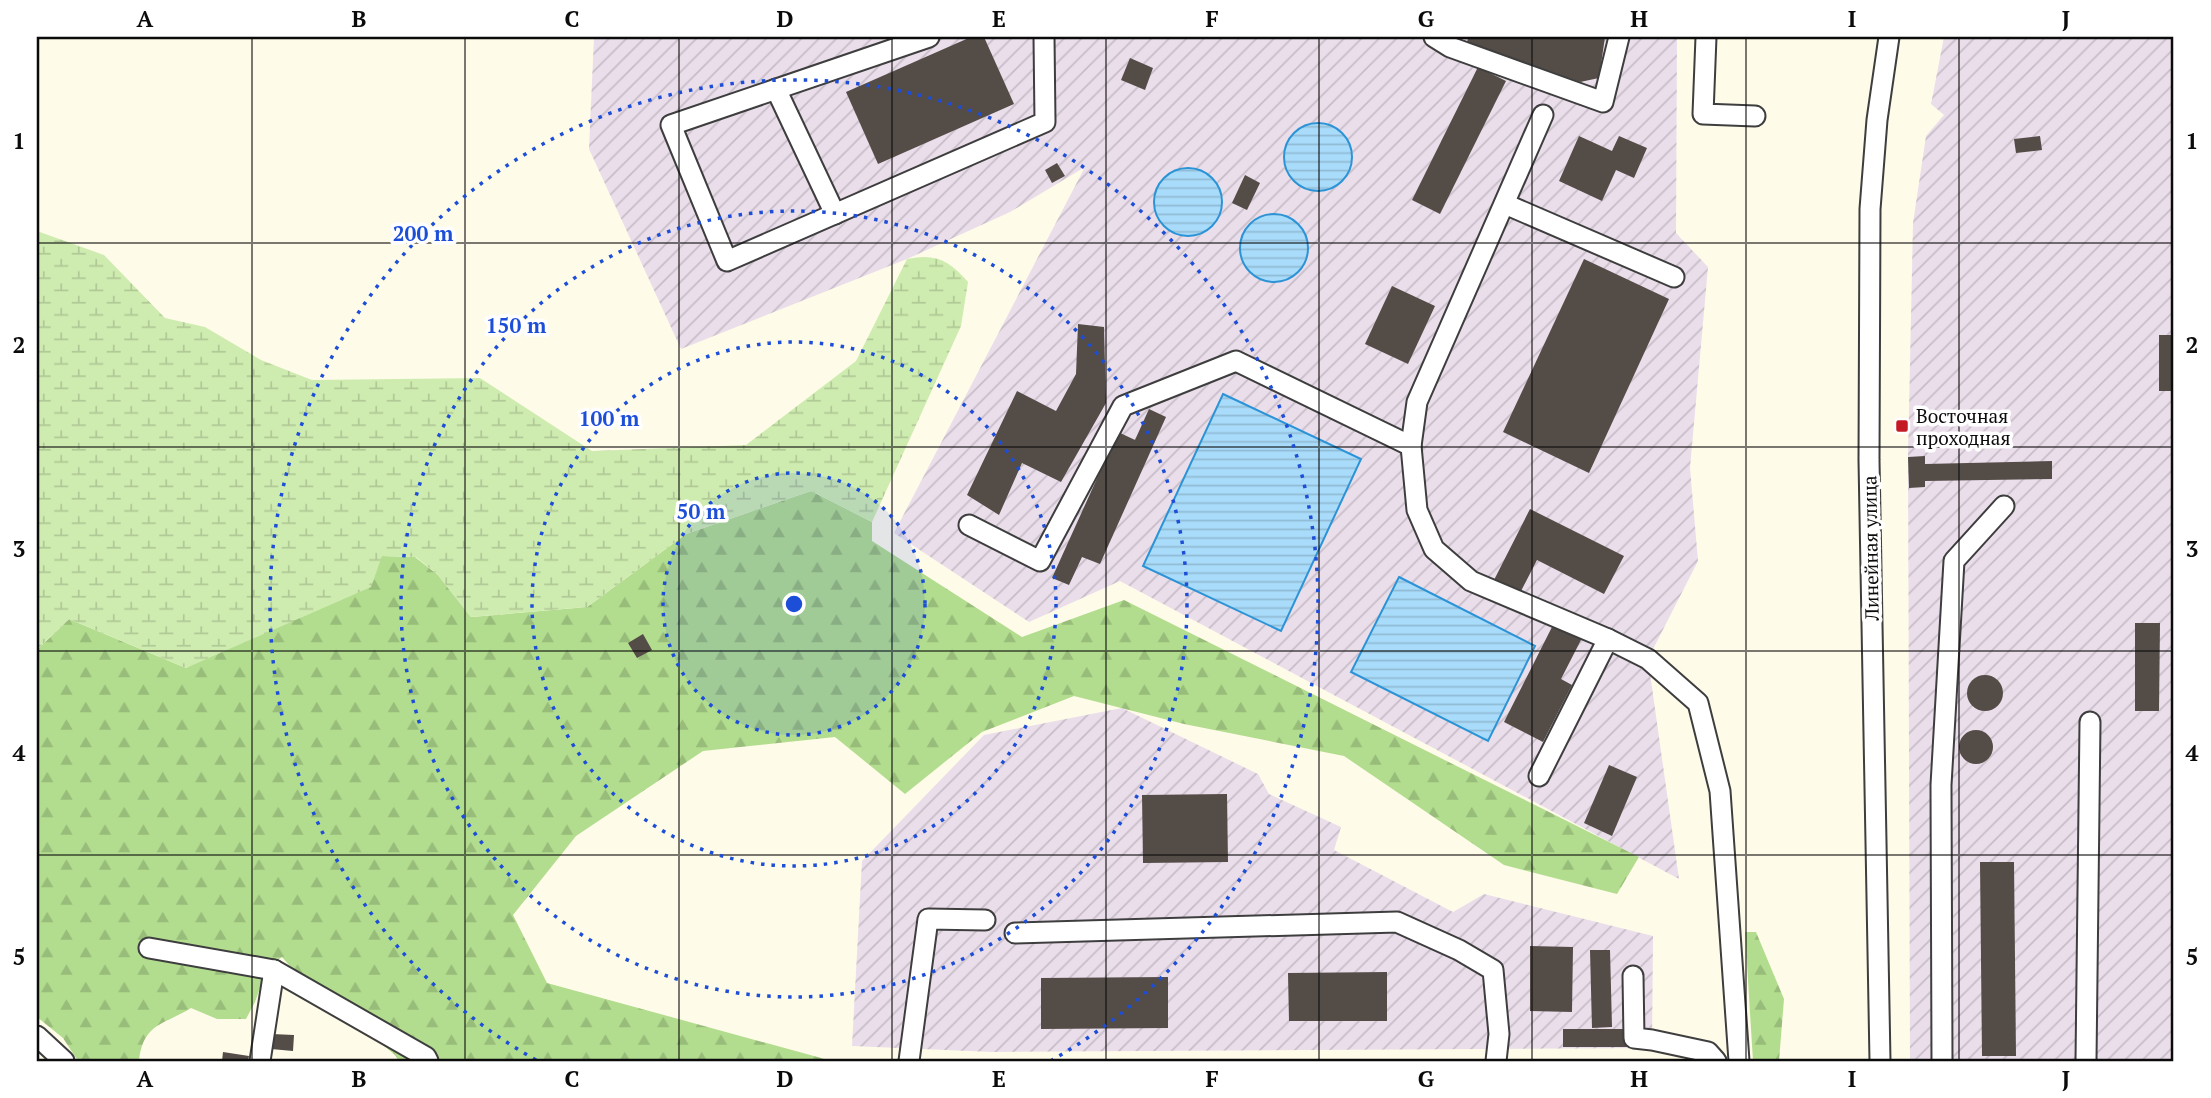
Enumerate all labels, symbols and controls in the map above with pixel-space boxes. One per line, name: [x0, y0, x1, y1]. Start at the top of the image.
text: A: [137, 3, 154, 34]
text: B: [352, 3, 367, 34]
text: C: [565, 3, 580, 34]
text: D: [777, 3, 794, 34]
text: E: [992, 3, 1006, 34]
text: F: [1205, 3, 1219, 34]
text: G: [1418, 3, 1435, 34]
text: H: [1630, 3, 1648, 34]
text: I: [1848, 3, 1856, 34]
text: J: [2062, 3, 2070, 34]
text: 1: [13, 125, 26, 156]
text: 1: [2186, 125, 2199, 156]
text: 200 m: [393, 219, 454, 247]
text: 150 m: [486, 311, 547, 339]
text: 2: [13, 329, 26, 360]
text: 2: [2186, 329, 2199, 360]
place label: Восточная проходная: [1916, 403, 2011, 450]
text: 100 m: [579, 404, 640, 432]
marker: Восточная проходная: [1894, 418, 1910, 434]
street label: Линейная улица: [1856, 475, 1884, 622]
text: 50 m: [677, 497, 726, 525]
text: 3: [13, 533, 26, 564]
text: 3: [2186, 533, 2199, 564]
centre of rings: [782, 592, 806, 616]
text: 4: [13, 737, 26, 768]
text: 4: [2186, 737, 2199, 768]
text: 5: [13, 941, 26, 972]
text: 5: [2186, 941, 2199, 972]
text: A: [137, 1063, 154, 1094]
text: B: [352, 1063, 367, 1094]
text: C: [565, 1063, 580, 1094]
text: D: [777, 1063, 794, 1094]
text: E: [992, 1063, 1006, 1094]
text: F: [1205, 1063, 1219, 1094]
text: G: [1418, 1063, 1435, 1094]
text: H: [1630, 1063, 1648, 1094]
text: I: [1848, 1063, 1856, 1094]
text: J: [2062, 1063, 2070, 1094]

